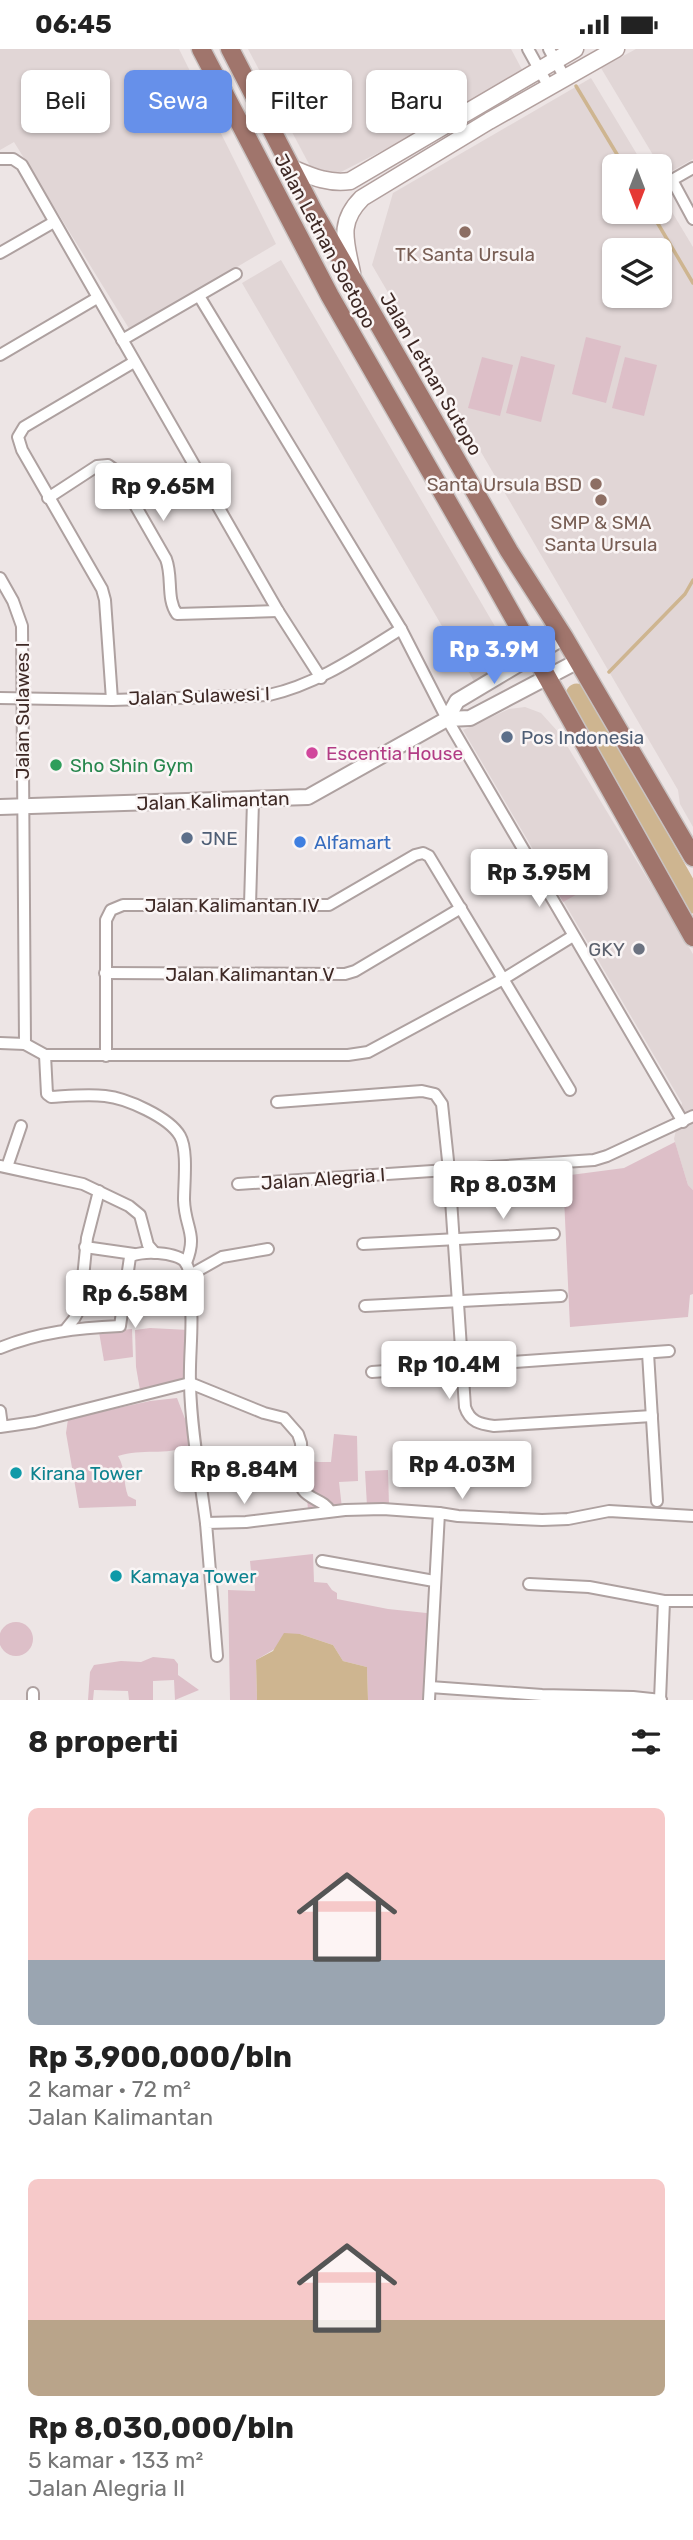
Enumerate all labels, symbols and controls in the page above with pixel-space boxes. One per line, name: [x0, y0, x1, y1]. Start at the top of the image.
text: 06:45: [35, 9, 112, 40]
chip: Beli: [21, 70, 110, 133]
chip: Sewa: [124, 70, 232, 133]
chip: Filter: [246, 70, 352, 133]
chip: Baru: [366, 70, 467, 133]
street label: Jalan Letnan Soetopo: [269, 150, 381, 332]
north arrow: [602, 154, 672, 224]
map controls: [602, 154, 672, 308]
marker: TK Santa Ursula: [457, 224, 473, 240]
button: layers: [602, 238, 672, 308]
place label: TK Santa Ursula: [395, 243, 535, 266]
street label: Jalan Letnan Sutopo: [375, 288, 487, 460]
pin: Rp 9.65M: [91, 463, 235, 523]
text: Rp 9.65M: [111, 472, 215, 500]
place label: Santa Ursula BSD: [427, 473, 582, 496]
marker: Santa Ursula BSD: [588, 476, 604, 492]
marker: SMP & SMA Santa Ursula: [593, 492, 609, 508]
place label: SMP & SMA Santa Ursula: [544, 511, 658, 556]
pin: Rp 3.9M: [429, 627, 559, 686]
text: Rp 3.9M: [449, 635, 539, 663]
street label: Jalan Sulawes I: [11, 642, 34, 780]
street label: Jalan Sulawesi I: [128, 682, 270, 710]
place label: Pos Indonesia: [521, 726, 644, 749]
marker: Pos Indonesia: [499, 729, 515, 745]
place label: Escentia House: [326, 742, 463, 765]
marker: Escentia House: [304, 745, 320, 761]
place label: Sho Shin Gym: [70, 754, 193, 777]
marker: Sho Shin Gym: [48, 757, 64, 773]
street label: Jalan Kalimantan: [136, 787, 290, 815]
place label: JNE: [201, 827, 238, 850]
marker: JNE: [179, 830, 195, 846]
place label: Alfamart: [314, 831, 392, 854]
marker: Alfamart: [292, 834, 308, 850]
pin: Rp 3.95M: [467, 849, 611, 909]
text: Rp 3.95M: [487, 858, 591, 886]
street label: Jalan Kalimantan IV: [144, 894, 320, 917]
place label: GKY: [588, 938, 625, 961]
marker: GKY: [631, 941, 647, 957]
street label: Jalan Kalimantan V: [165, 963, 335, 986]
pin: Rp 8.03M: [431, 1161, 575, 1221]
street label: Jalan Alegria I: [260, 1163, 386, 1195]
text: Rp 8.03M: [450, 1170, 556, 1198]
pin: Rp 6.58M: [63, 1271, 207, 1330]
text: Rp 6.58M: [82, 1279, 188, 1307]
pin: Rp 10.4M: [377, 1341, 521, 1401]
text: Rp 10.4M: [397, 1350, 501, 1378]
pin: Rp 4.03M: [390, 1441, 534, 1501]
pin: Rp 8.84M: [172, 1447, 316, 1506]
text: Rp 4.03M: [408, 1450, 516, 1478]
text: Rp 8.84M: [190, 1455, 298, 1483]
place label: Kirana Tower: [30, 1462, 143, 1485]
marker: Kirana Tower: [8, 1465, 24, 1481]
place label: Kamaya Tower: [130, 1565, 257, 1588]
marker: Kamaya Tower: [108, 1568, 124, 1584]
icon: filters: [627, 1723, 665, 1761]
text: 8 properti: [28, 1724, 178, 1760]
icon: home: [284, 1854, 410, 1980]
text: Rp 3,900,000/bln: [28, 2039, 292, 2075]
text: 2 kamar · 72 m²: [28, 2075, 191, 2103]
text: Jalan Kalimantan: [28, 2103, 213, 2131]
icon: home: [284, 2225, 410, 2351]
text: Rp 8,030,000/bln: [28, 2410, 294, 2446]
text: 5 kamar · 133 m²: [28, 2446, 203, 2474]
text: Jalan Alegria II: [28, 2474, 185, 2502]

